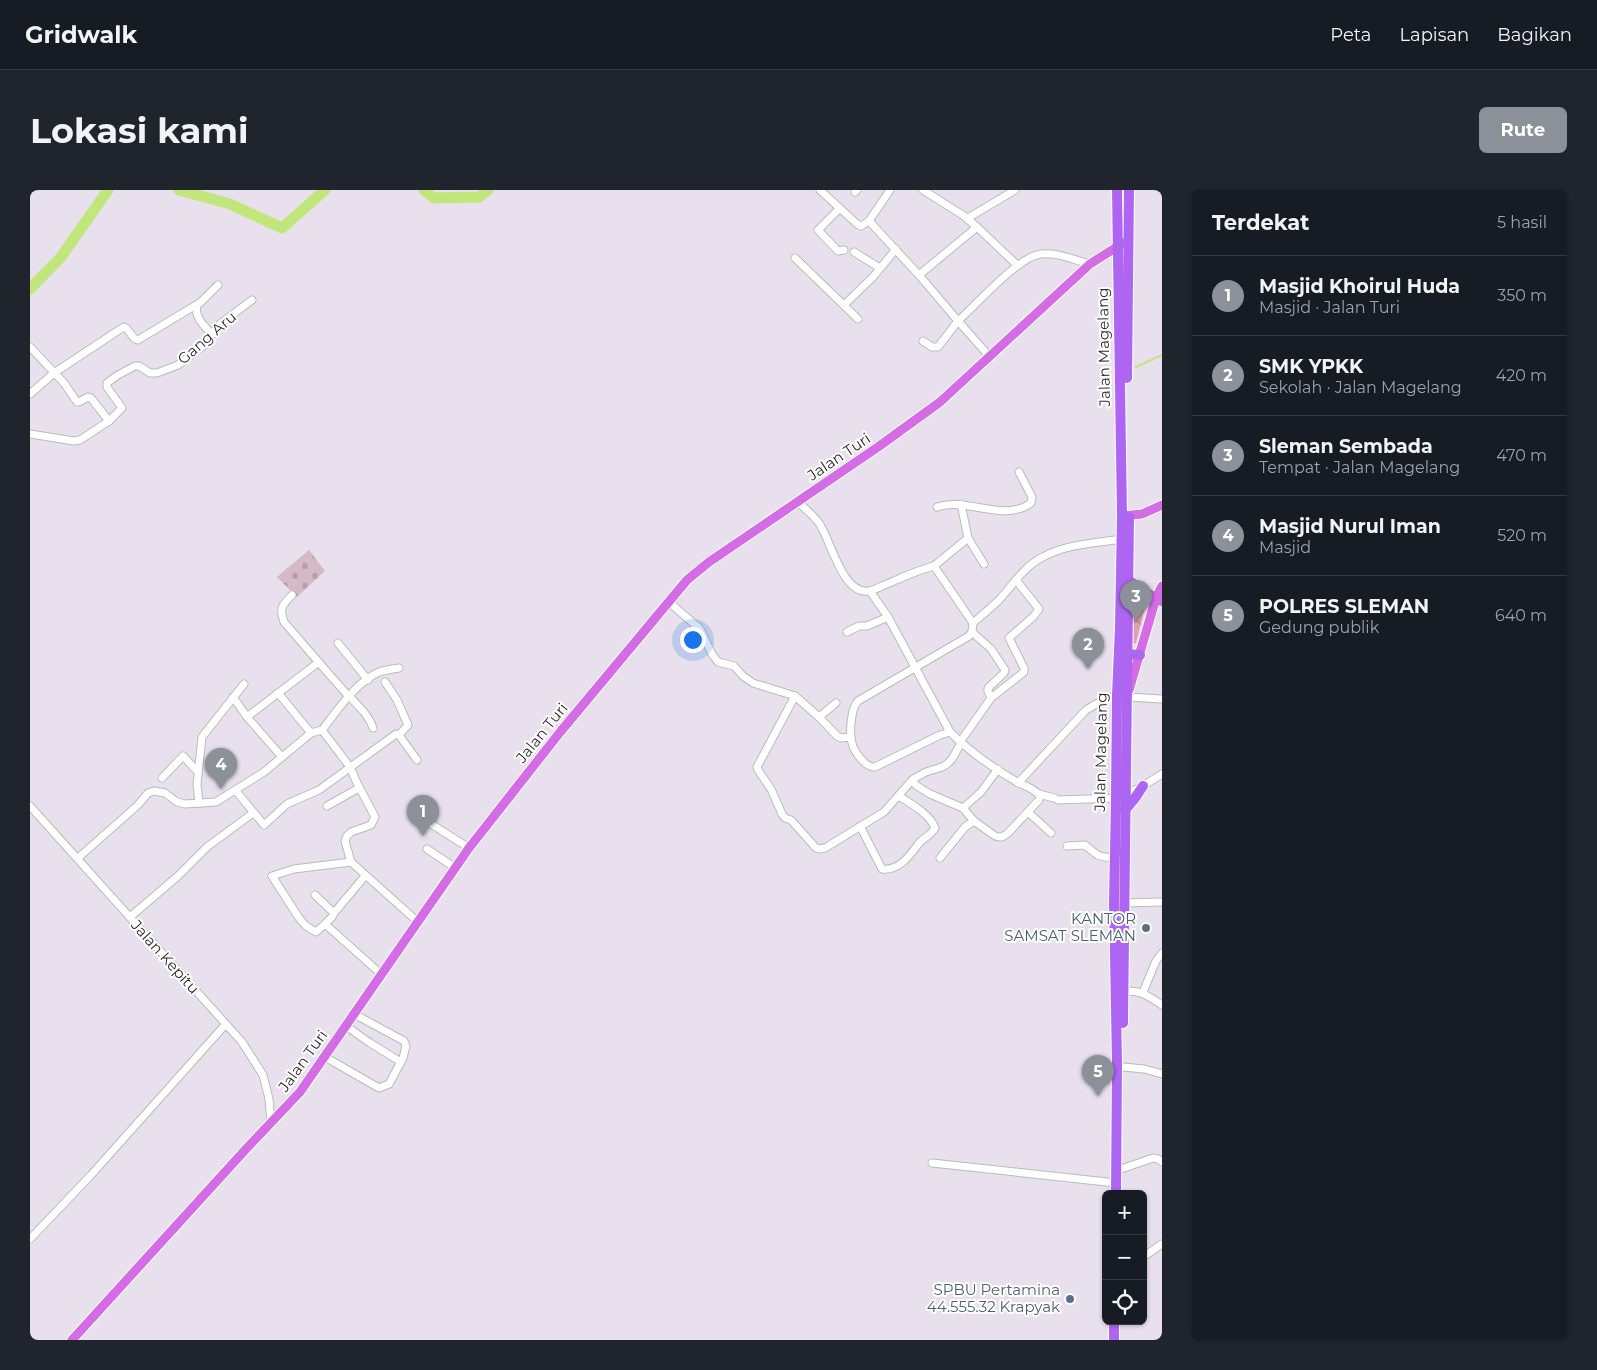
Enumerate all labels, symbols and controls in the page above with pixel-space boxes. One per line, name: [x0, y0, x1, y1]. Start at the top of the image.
text: Gridwalk: [25, 20, 137, 49]
text: Peta: [1330, 24, 1371, 46]
text: Lapisan: [1399, 24, 1469, 46]
text: Bagikan: [1497, 24, 1572, 46]
button: Rute: [1479, 107, 1567, 153]
text: Lokasi kami: [30, 109, 249, 152]
text: Terdekat: [1212, 210, 1309, 235]
text: 5 hasil: [1497, 213, 1547, 232]
text: Masjid Khoirul Huda: [1259, 275, 1460, 298]
text: 1: [1225, 286, 1231, 305]
text: 350 m: [1497, 286, 1547, 305]
street label: Jalan Magelang: [1093, 287, 1114, 408]
text: Masjid · Jalan Turi: [1259, 298, 1400, 317]
street label: Gang Aru: [173, 307, 240, 368]
text: SMK YPKK: [1259, 355, 1363, 378]
text: 2: [1223, 366, 1233, 385]
text: 420 m: [1496, 366, 1547, 385]
text: Sekolah · Jalan Magelang: [1259, 378, 1462, 397]
street label: Jalan Turi: [803, 429, 874, 485]
text: Sleman Sembada: [1259, 435, 1433, 458]
text: 3: [1223, 446, 1233, 465]
text: 470 m: [1496, 446, 1547, 465]
text: Tempat · Jalan Magelang: [1259, 458, 1460, 477]
text: Masjid Nurul Iman: [1259, 515, 1441, 538]
text: 4: [1222, 526, 1234, 545]
text: 520 m: [1497, 526, 1547, 545]
text: Masjid: [1259, 538, 1311, 557]
pin: 3: [1120, 580, 1152, 621]
text: POLRES SLEMAN: [1259, 595, 1429, 618]
text: 5: [1223, 606, 1233, 625]
text: 640 m: [1495, 606, 1547, 625]
text: Gedung publik: [1259, 618, 1379, 637]
your location: [680, 627, 706, 653]
pin: 2: [1072, 628, 1104, 669]
street label: Jalan Magelang: [1090, 692, 1111, 813]
street label: Jalan Turi: [511, 699, 572, 767]
pin: 4: [205, 748, 237, 789]
pin: 1: [407, 795, 439, 836]
place label: KANTOR SAMSAT SLEMAN: [1004, 909, 1136, 945]
street label: Jalan Kepitu: [127, 915, 204, 998]
marker: KANTOR SAMSAT SLEMAN: [1140, 922, 1152, 934]
street label: Jalan Turi: [273, 1026, 331, 1096]
pin: 5: [1082, 1055, 1114, 1096]
map controls: [1102, 1190, 1147, 1325]
button: +: [1102, 1190, 1147, 1235]
button: −: [1102, 1235, 1147, 1280]
place label: SPBU Pertamina 44.555.32 Krapyak: [927, 1280, 1060, 1316]
button: locate: [1102, 1280, 1147, 1325]
marker: SPBU Pertamina 44.555.32 Krapyak: [1064, 1293, 1076, 1305]

